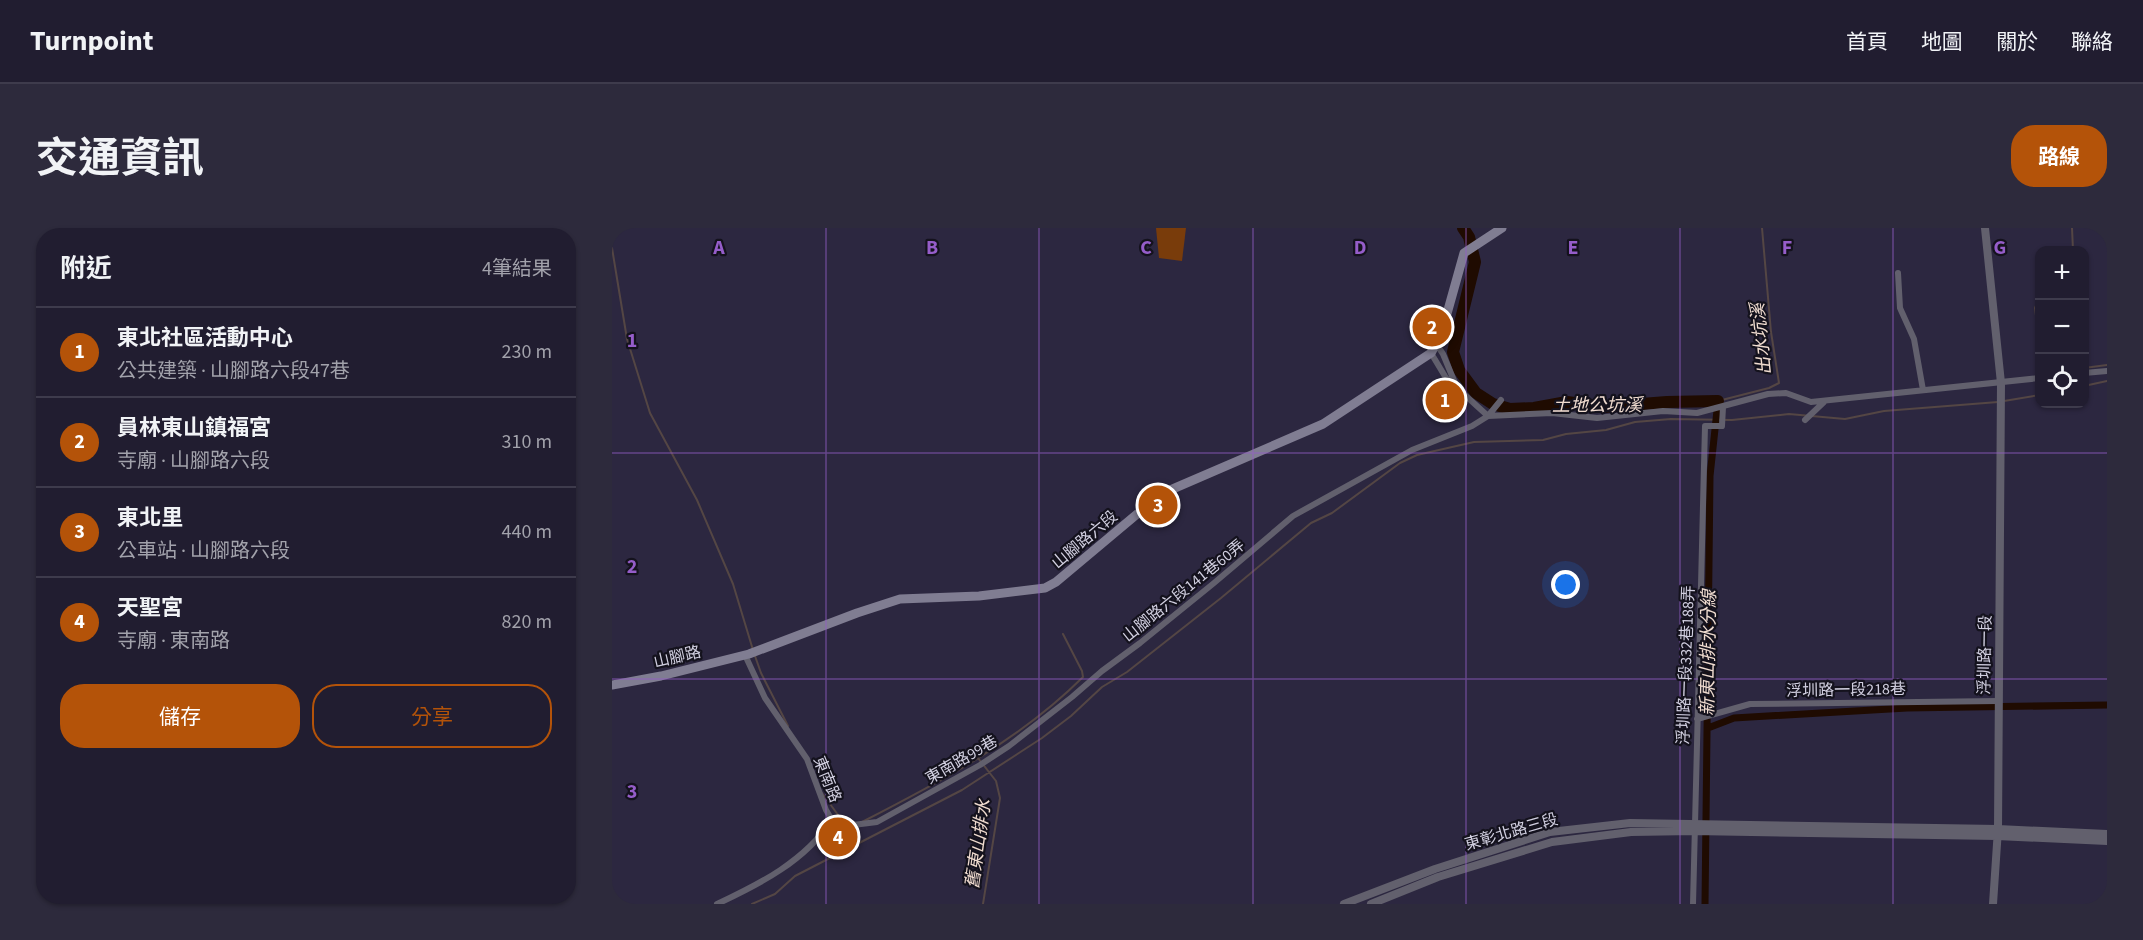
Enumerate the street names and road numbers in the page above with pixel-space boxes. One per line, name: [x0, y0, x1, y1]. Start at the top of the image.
street label: 山腳路六段: [1047, 506, 1122, 574]
street label: 山腳路六段141巷60弄: [1118, 534, 1250, 647]
street label: 浮圳路一段332巷188弄: [1672, 585, 1700, 745]
street label: 浮圳路一段: [1973, 615, 1997, 695]
street label: 山腳路: [651, 641, 703, 673]
street label: 浮圳路一段218巷: [1786, 678, 1906, 702]
street label: 東南路99巷: [921, 730, 1002, 789]
street label: 東南路: [808, 753, 846, 806]
street label: 東彰北路三段: [1462, 808, 1560, 856]

